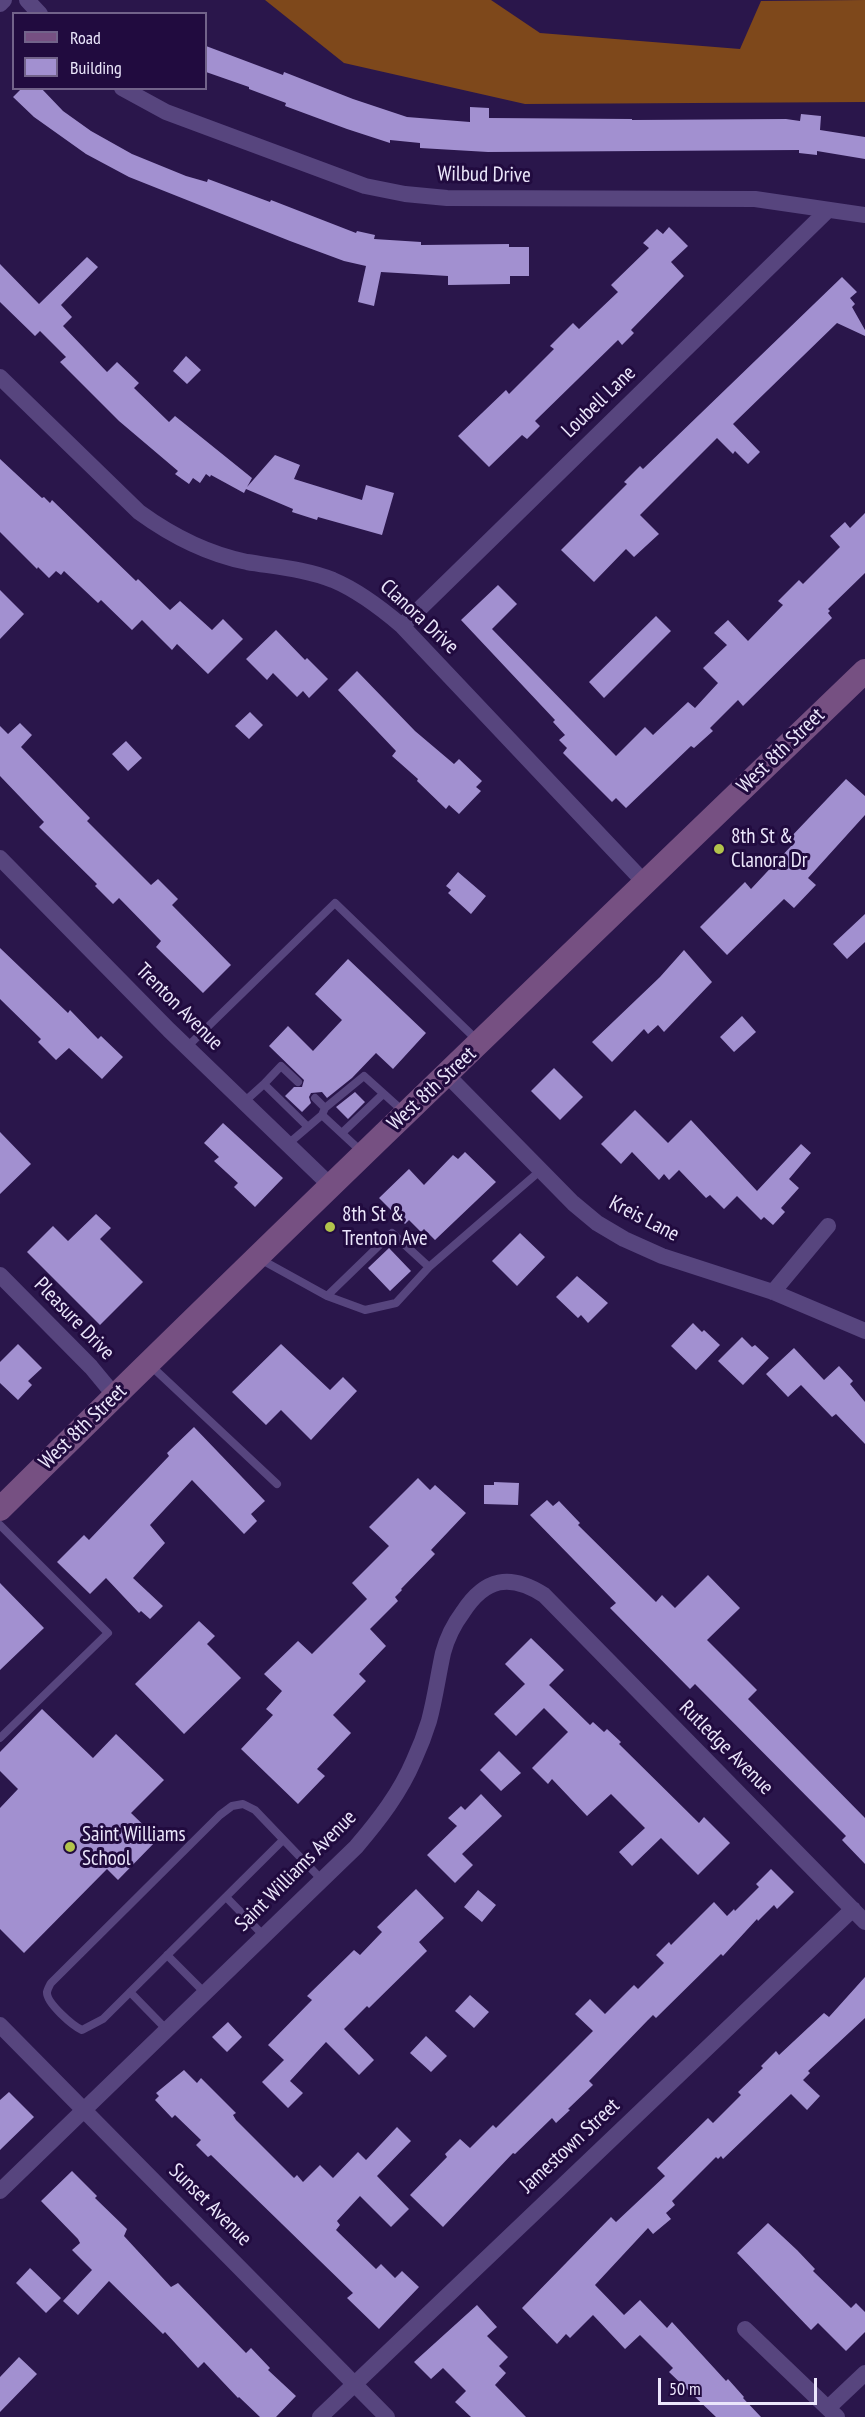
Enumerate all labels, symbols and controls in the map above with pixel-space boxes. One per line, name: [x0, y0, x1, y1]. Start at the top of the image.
legend: [12, 12, 207, 90]
text: Road: [70, 26, 101, 49]
text: Building: [70, 56, 122, 79]
street label: Wilbud Drive: [437, 162, 531, 188]
street label: Loubell Lane: [557, 361, 641, 443]
street label: Clanora Drive: [375, 574, 463, 660]
street label: West 8th Street: [732, 703, 830, 799]
place label: 8th St & Clanora Dr: [731, 824, 808, 874]
marker: 8th St & Clanora Dr: [712, 842, 726, 856]
street label: Trenton Avenue: [130, 958, 228, 1056]
street label: West 8th Street: [383, 1042, 481, 1136]
street label: Kreis Lane: [605, 1191, 683, 1247]
place label: 8th St & Trenton Ave: [342, 1202, 428, 1252]
marker: 8th St & Trenton Ave: [323, 1220, 337, 1234]
street label: Pleasure Drive: [29, 1273, 119, 1365]
street label: West 8th Street: [34, 1379, 132, 1475]
street label: Rutledge Avenue: [674, 1696, 778, 1800]
street label: Saint Williams Avenue: [230, 1805, 362, 1937]
place label: Saint Williams School: [82, 1822, 186, 1872]
marker: Saint Williams School: [63, 1840, 77, 1854]
street label: Jamestown Street: [515, 2094, 625, 2198]
street label: Sunset Avenue: [163, 2158, 257, 2252]
scale bar: [661, 2366, 820, 2404]
text: 50 m: [669, 2377, 701, 2400]

